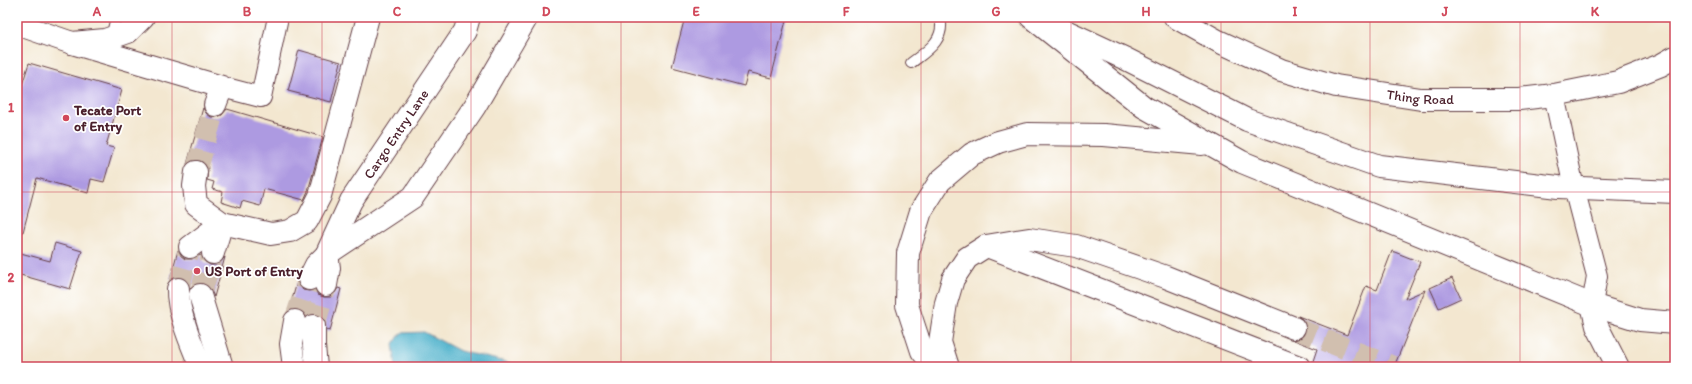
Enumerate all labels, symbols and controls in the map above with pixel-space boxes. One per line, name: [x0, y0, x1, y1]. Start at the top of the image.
text: A: [92, 4, 102, 19]
text: B: [243, 4, 252, 19]
text: C: [393, 4, 402, 19]
text: D: [542, 4, 551, 19]
text: E: [692, 4, 700, 19]
text: F: [843, 4, 850, 19]
text: G: [992, 4, 1001, 19]
text: H: [1142, 4, 1151, 19]
text: I: [1293, 4, 1298, 19]
text: J: [1441, 4, 1449, 19]
text: K: [1591, 4, 1600, 19]
street label: Cargo Entry Lane: [360, 86, 433, 182]
street label: Thing Road: [1385, 86, 1454, 108]
text: 1: [8, 100, 14, 115]
place label: Tecate Port of Entry: [73, 102, 142, 135]
marker: Tecate Port of Entry: [61, 113, 71, 123]
place label: US Port of Entry: [205, 263, 303, 280]
marker: US Port of Entry: [192, 266, 202, 276]
text: 2: [8, 270, 15, 285]

